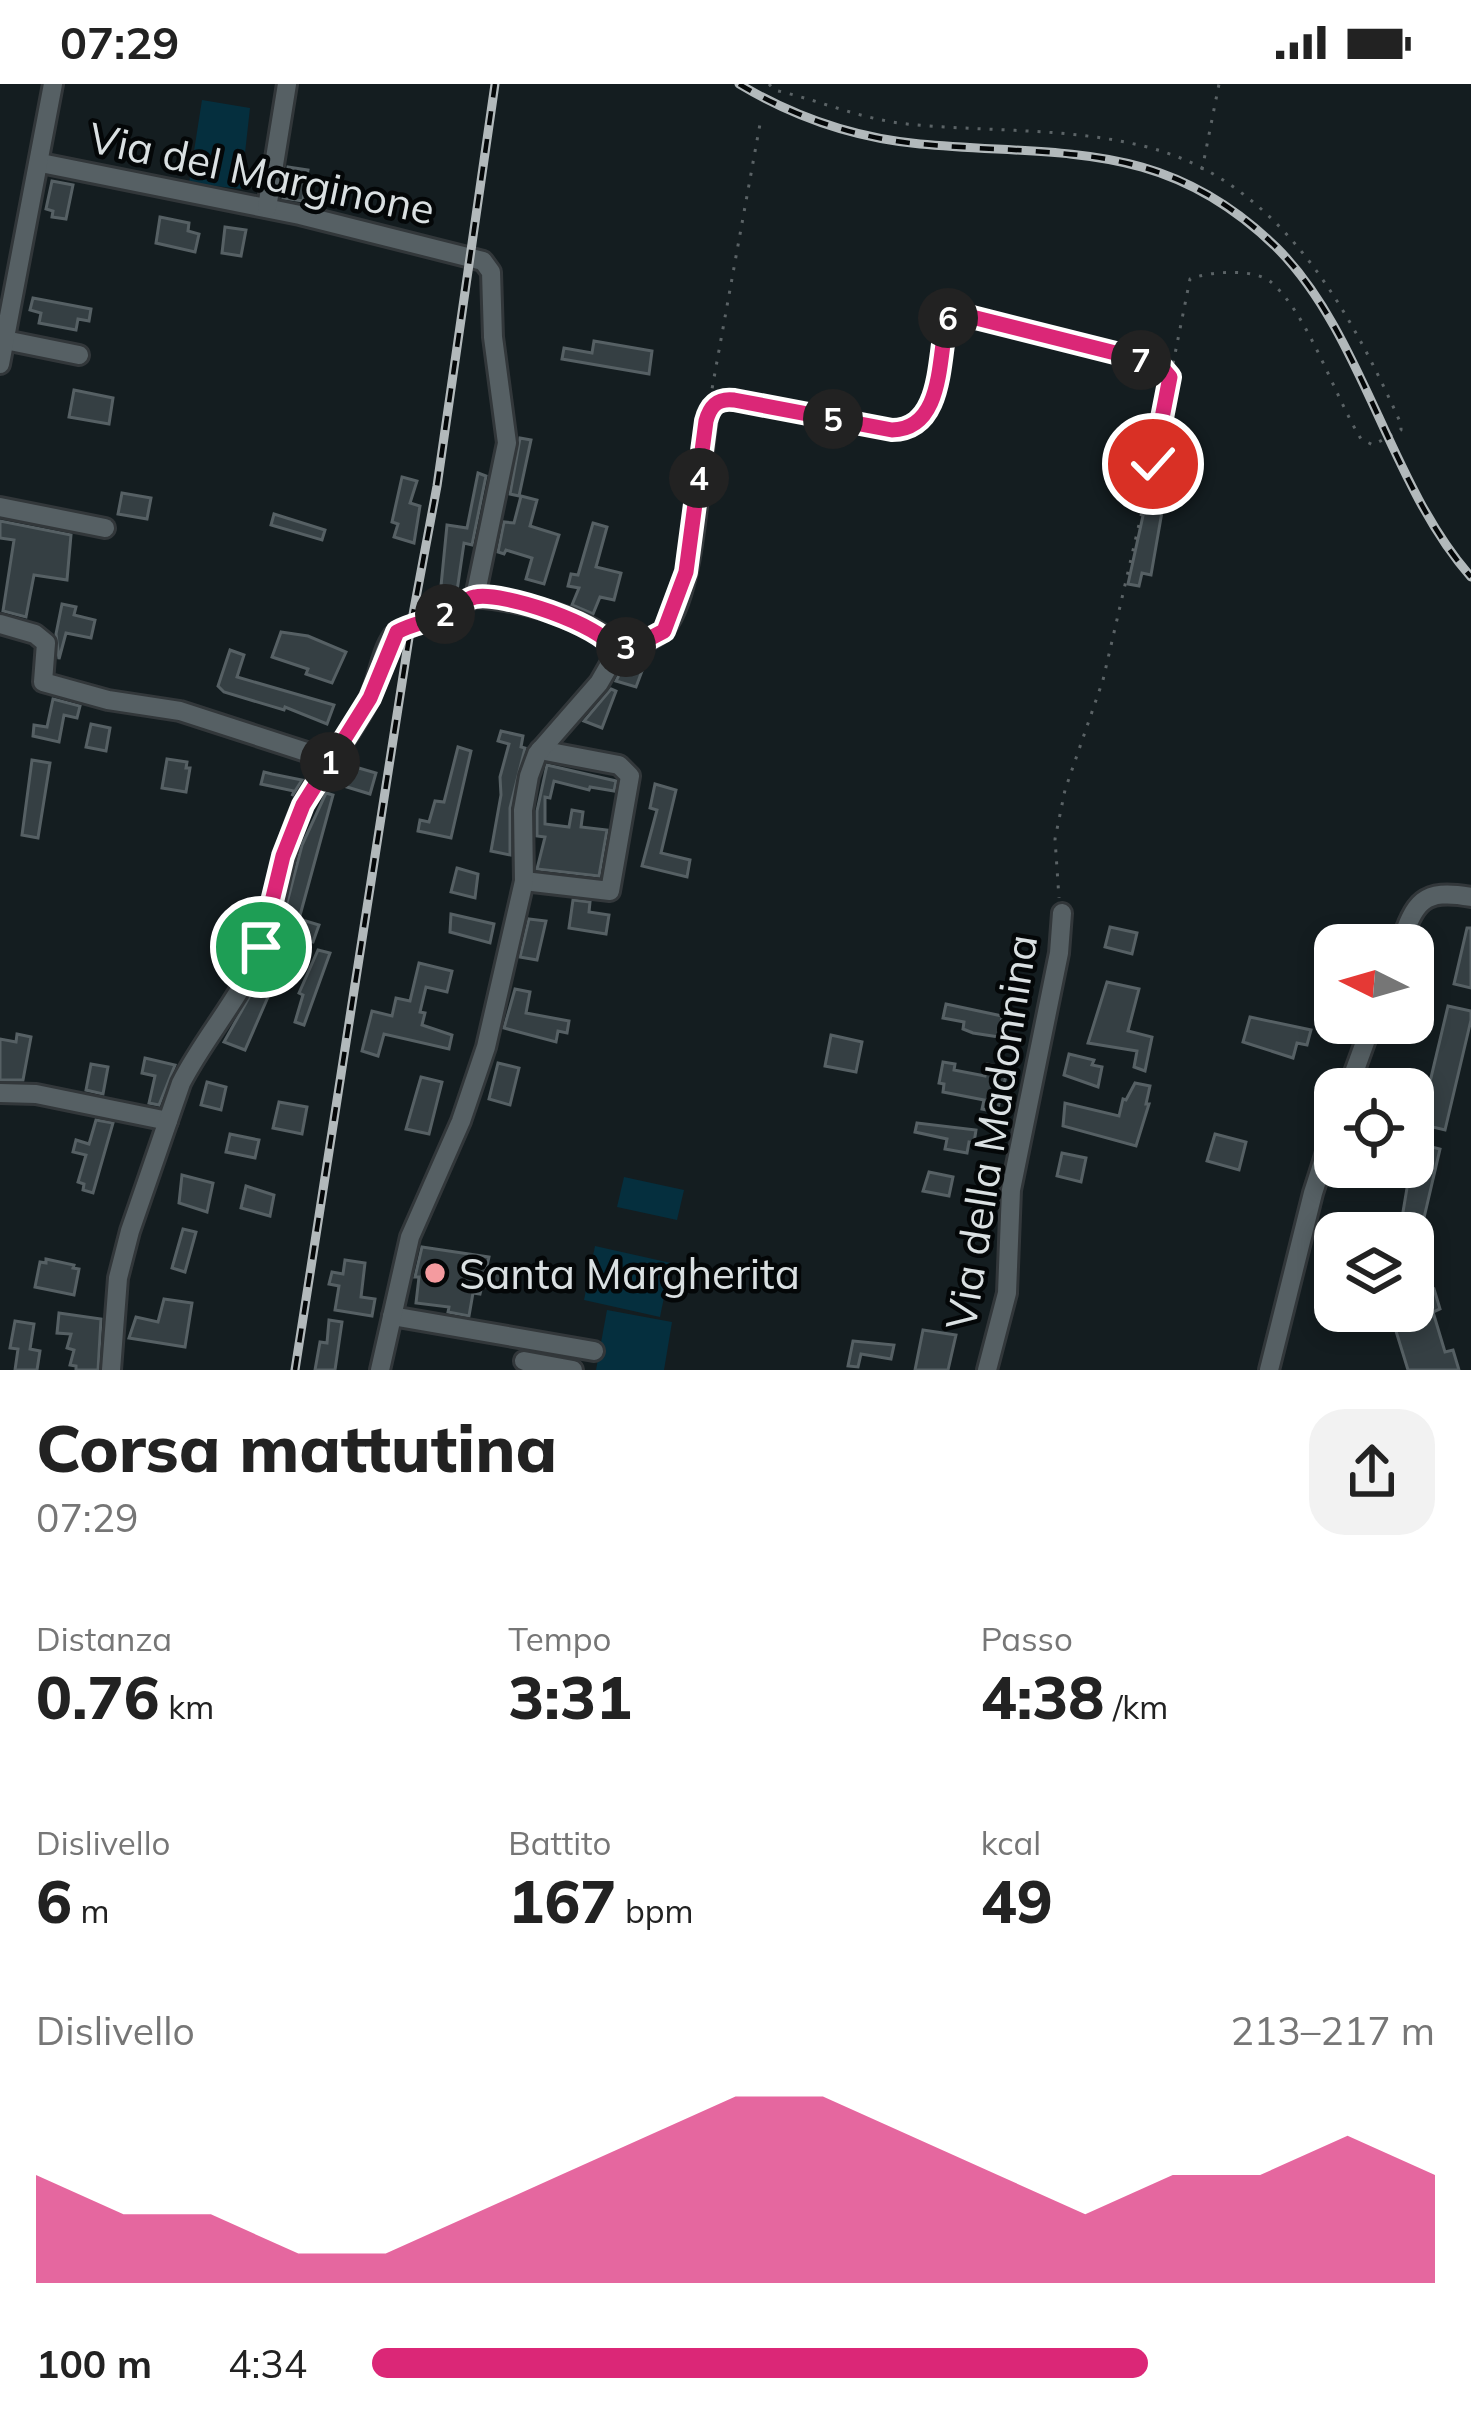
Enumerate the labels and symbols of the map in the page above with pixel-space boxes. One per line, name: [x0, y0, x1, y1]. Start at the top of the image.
street label: Via del Marginone: [84, 110, 440, 236]
pin: 6: [918, 288, 978, 348]
pin: 7: [1111, 330, 1171, 390]
pin: 5: [803, 389, 863, 449]
pin: [1102, 413, 1204, 515]
pin: 4: [669, 448, 729, 508]
pin: 2: [415, 584, 475, 644]
pin: 3: [596, 617, 656, 677]
pin: 1: [300, 732, 360, 792]
pin: [210, 896, 312, 998]
north arrow: [1314, 924, 1434, 1044]
street label: Via della Madonnina: [934, 931, 1048, 1333]
place label: Santa Margherita: [459, 1247, 800, 1300]
marker: Santa Margherita: [422, 1260, 448, 1286]

